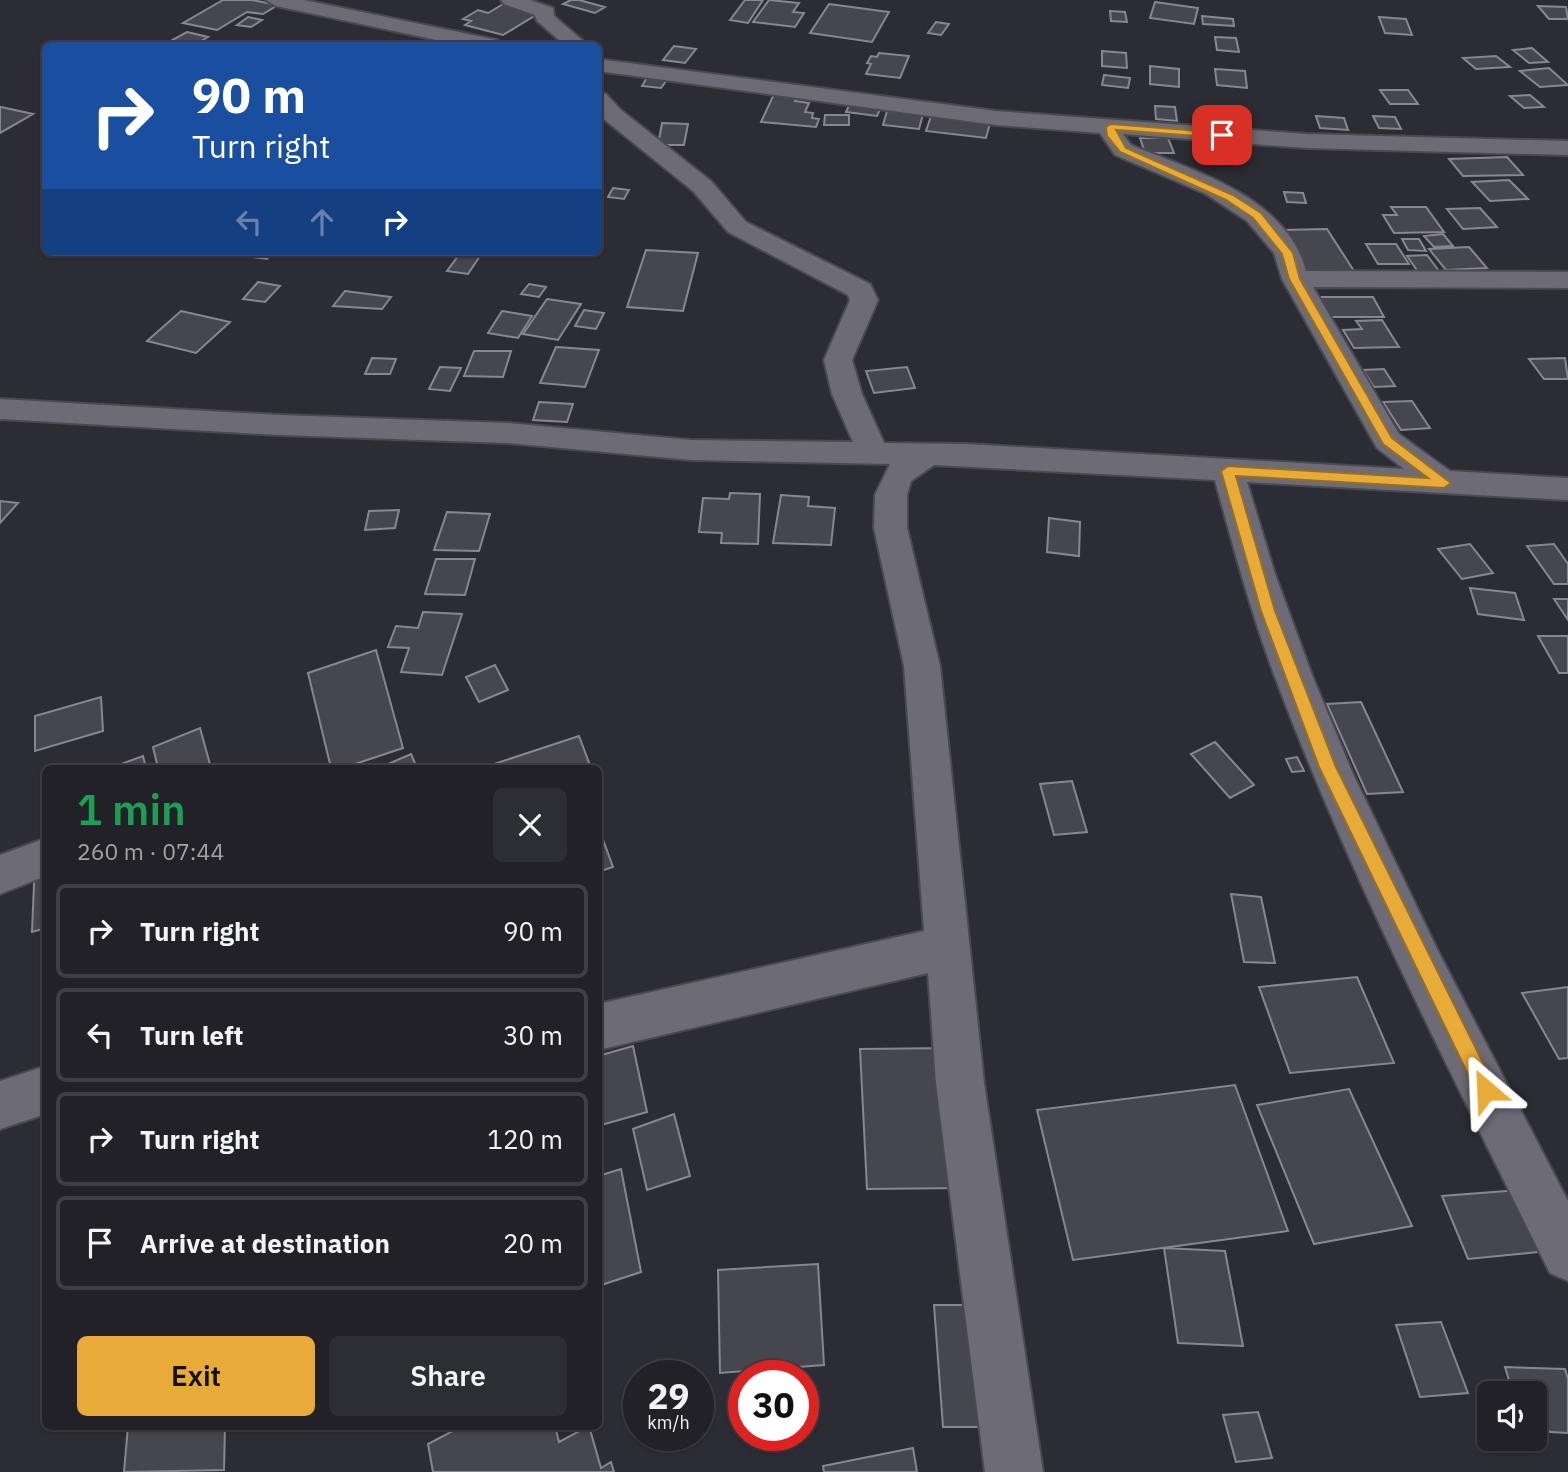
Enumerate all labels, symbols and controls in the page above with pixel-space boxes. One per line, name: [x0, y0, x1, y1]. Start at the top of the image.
text: 90 m: [192, 63, 306, 126]
icon: right: [77, 70, 168, 161]
pin: [1192, 105, 1252, 165]
icon: arrive: [1203, 116, 1241, 154]
text: Turn right: [192, 125, 330, 167]
icon: left: [230, 203, 268, 241]
icon: ahead: [303, 203, 341, 241]
icon: right: [376, 203, 414, 241]
text: 1 min: [77, 782, 186, 837]
button: close: [493, 788, 567, 862]
text: 260 m · 07:44: [77, 836, 224, 866]
icon: right: [81, 912, 119, 950]
text: Turn right: [140, 914, 259, 948]
text: 90 m: [503, 914, 563, 948]
icon: left: [81, 1016, 119, 1054]
text: Turn left: [140, 1018, 243, 1052]
text: 30 m: [503, 1018, 563, 1052]
position arrow: [1449, 1053, 1523, 1127]
icon: right: [81, 1120, 119, 1158]
text: Turn right: [140, 1122, 259, 1156]
text: 120 m: [487, 1122, 563, 1156]
icon: arrive: [81, 1224, 119, 1262]
text: Arrive at destination: [140, 1226, 390, 1260]
text: 20 m: [503, 1226, 563, 1260]
button: Exit: [77, 1336, 315, 1416]
button: Share: [329, 1336, 567, 1416]
speed limit sign: 30: [728, 1360, 819, 1451]
text: 29: [647, 1373, 690, 1419]
map controls: [1477, 1381, 1547, 1451]
button: sound: [1477, 1381, 1547, 1451]
text: km/h: [647, 1411, 690, 1434]

